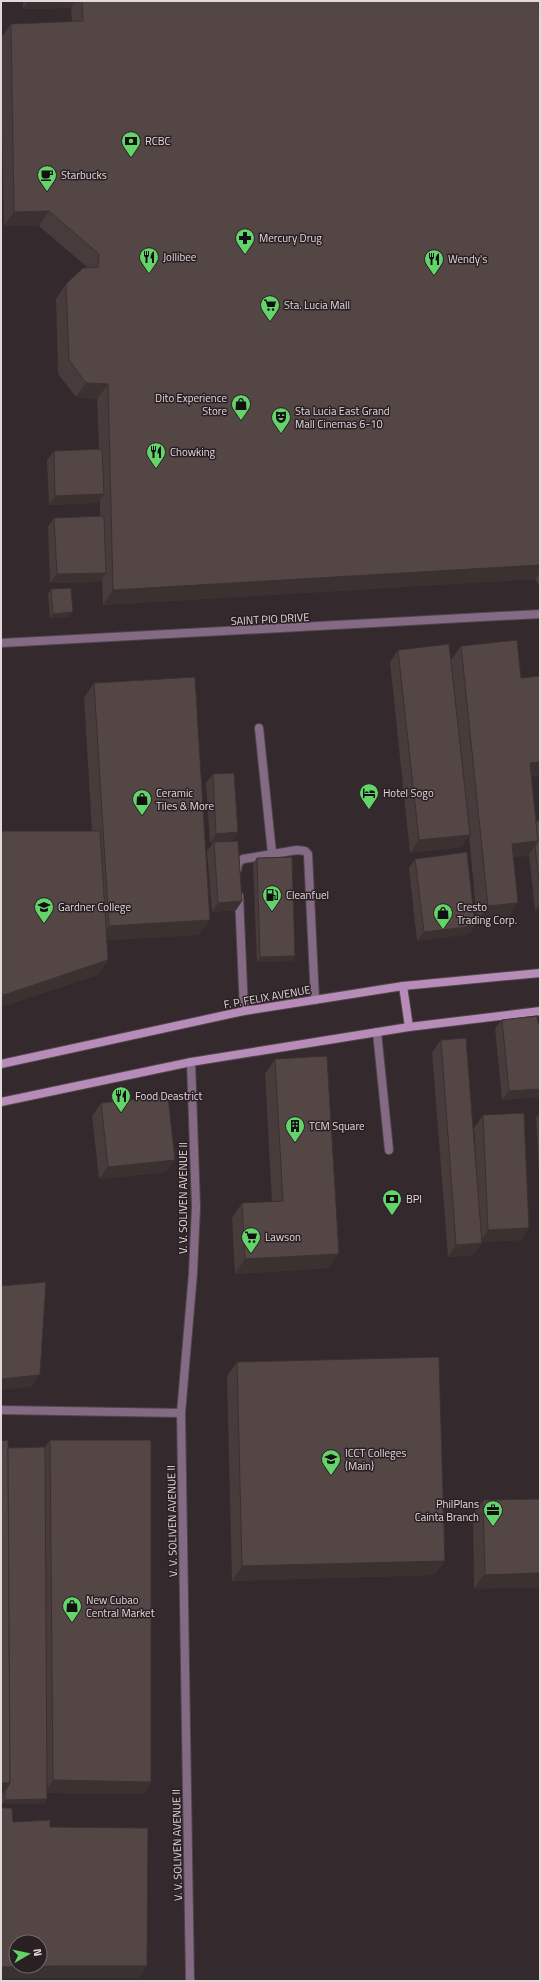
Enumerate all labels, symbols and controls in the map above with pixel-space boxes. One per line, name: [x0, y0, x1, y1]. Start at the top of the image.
bank icon: RCBC: [120, 130, 142, 158]
place label: RCBC: [145, 133, 171, 149]
cafe icon: Starbucks: [36, 164, 58, 192]
place label: Starbucks: [61, 167, 107, 183]
pharmacy icon: Mercury Drug: [234, 227, 256, 255]
place label: Mercury Drug: [259, 230, 322, 246]
restaurant icon: Jollibee: [138, 246, 160, 274]
restaurant icon: Wendy's: [423, 248, 445, 276]
place label: Jollibee: [163, 249, 197, 265]
place label: Wendy's: [448, 251, 487, 267]
supermarket icon: Sta. Lucia Mall: [259, 294, 281, 322]
place label: Sta. Lucia Mall: [284, 297, 350, 313]
place label: Dito Experience Store: [155, 390, 227, 419]
shop icon: Dito Experience Store: [230, 393, 252, 421]
place label: Sta Lucia East Grand Mall Cinemas 6-10: [295, 403, 390, 432]
theatre icon: Sta Lucia East Grand Mall Cinemas 6-10: [270, 406, 292, 434]
restaurant icon: Chowking: [145, 441, 167, 469]
place label: Chowking: [170, 444, 216, 460]
street label: SAINT PIO DRIVE: [230, 609, 310, 629]
hotel icon: Hotel Sogo: [358, 782, 380, 810]
place label: Ceramic Tiles & More: [156, 785, 215, 814]
place label: Hotel Sogo: [383, 785, 434, 801]
shop icon: Ceramic Tiles & More: [131, 788, 153, 816]
fuel station icon: Cleanfuel: [261, 884, 283, 912]
place label: Cleanfuel: [286, 887, 329, 903]
school or university icon: Gardner College: [33, 896, 55, 924]
place label: Gardner College: [58, 899, 131, 915]
place label: Cresto Trading Corp.: [457, 899, 517, 928]
shop icon: Cresto Trading Corp.: [432, 902, 454, 930]
street label: F. P. FELIX AVENUE: [222, 981, 312, 1013]
restaurant icon: Food Deastrict: [110, 1085, 132, 1113]
place label: Food Deastrict: [135, 1088, 203, 1104]
building icon: TCM Square: [284, 1115, 306, 1143]
place label: TCM Square: [309, 1118, 365, 1134]
street label: V. V. SOLIVEN AVENUE II: [175, 1142, 191, 1254]
bank icon: BPI: [381, 1188, 403, 1216]
place label: BPI: [406, 1191, 422, 1207]
supermarket icon: Lawson: [240, 1226, 262, 1254]
place label: Lawson: [265, 1229, 301, 1245]
place label: ICCT Colleges (Main): [345, 1445, 406, 1474]
school or university icon: ICCT Colleges (Main): [320, 1448, 342, 1476]
street label: V. V. SOLIVEN AVENUE II: [163, 1465, 181, 1577]
place label: PhilPlans Cainta Branch: [415, 1496, 479, 1525]
office icon: PhilPlans Cainta Branch: [482, 1499, 504, 1527]
place label: New Cubao Central Market: [86, 1592, 155, 1621]
shop icon: New Cubao Central Market: [61, 1595, 83, 1623]
street label: V. V. SOLIVEN AVENUE II: [168, 1789, 186, 1901]
north arrow: [8, 1934, 48, 1974]
text: N: [29, 1947, 46, 1957]

